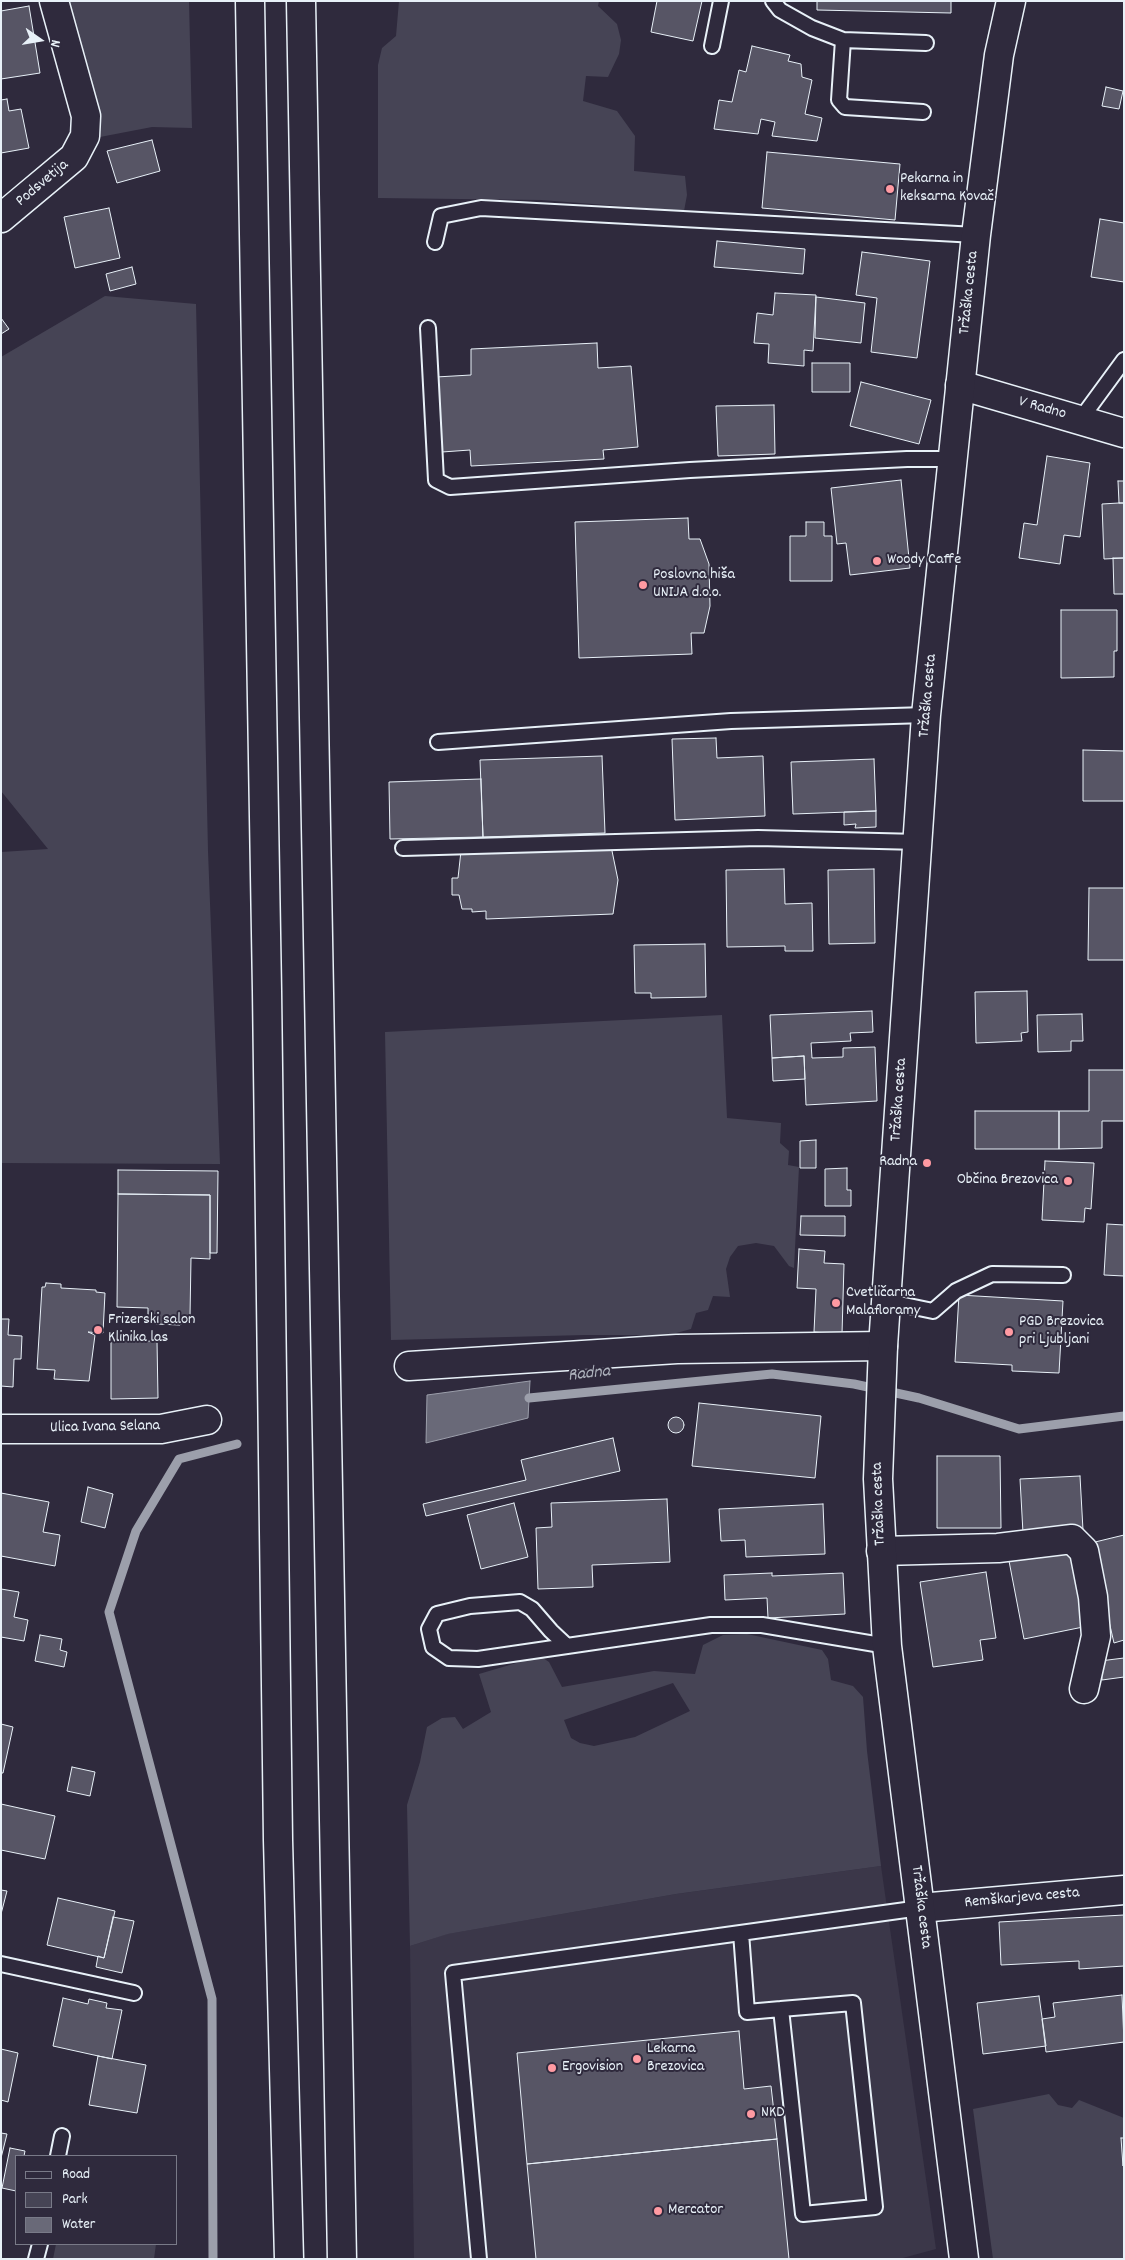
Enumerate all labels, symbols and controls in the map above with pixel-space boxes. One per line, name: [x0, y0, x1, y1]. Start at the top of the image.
north arrow: [15, 15, 65, 65]
text: N: [44, 38, 65, 49]
street label: Podsvetija: [13, 156, 73, 212]
place label: Pekarna in keksarna Kovač: [900, 170, 994, 208]
marker: Pekarna in keksarna Kovač: [884, 183, 896, 195]
street label: Tržaška cesta: [956, 250, 984, 336]
street label: V Radno: [1016, 393, 1068, 425]
place label: Woody Caffe: [887, 551, 961, 571]
marker: Woody Caffe: [871, 555, 883, 567]
place label: Poslovna hiša UNIJA d.o.o.: [653, 566, 735, 604]
marker: Poslovna hiša UNIJA d.o.o.: [637, 579, 649, 591]
street label: Tržaška cesta: [916, 654, 942, 738]
street label: Tržaška cesta: [888, 1058, 912, 1142]
place label: Radna: [879, 1153, 917, 1173]
marker: Radna: [921, 1157, 933, 1169]
place label: Občina Brezovica: [957, 1171, 1058, 1191]
marker: Občina Brezovica: [1062, 1175, 1074, 1187]
place label: Cvetličarna Malafloramy: [846, 1284, 920, 1322]
marker: Cvetličarna Malafloramy: [830, 1297, 842, 1309]
place label: Frizerski salon Klinika las: [108, 1311, 196, 1349]
place label: PGD Brezovica pri Ljubljani: [1019, 1313, 1104, 1351]
marker: Frizerski salon Klinika las: [92, 1324, 104, 1336]
marker: PGD Brezovica pri Ljubljani: [1003, 1326, 1015, 1338]
water label: Radna: [567, 1362, 611, 1388]
street label: Ulica Ivana Selana: [50, 1417, 160, 1439]
street label: Tržaška cesta: [869, 1462, 891, 1546]
street label: Tržaška cesta: [905, 1864, 935, 1950]
street label: Remškarjeva cesta: [964, 1884, 1080, 1914]
place label: Lekarna Brezovica: [647, 2040, 704, 2078]
marker: Lekarna Brezovica: [631, 2053, 643, 2065]
place label: Ergovision: [562, 2058, 623, 2078]
marker: Ergovision: [546, 2062, 558, 2074]
place label: NKD: [761, 2104, 785, 2124]
marker: NKD: [745, 2108, 757, 2120]
legend: [15, 2155, 178, 2245]
text: Road: [62, 2164, 90, 2186]
text: Park: [62, 2189, 88, 2211]
place label: Mercator: [668, 2201, 723, 2221]
marker: Mercator: [652, 2205, 664, 2217]
text: Water: [62, 2214, 95, 2236]

